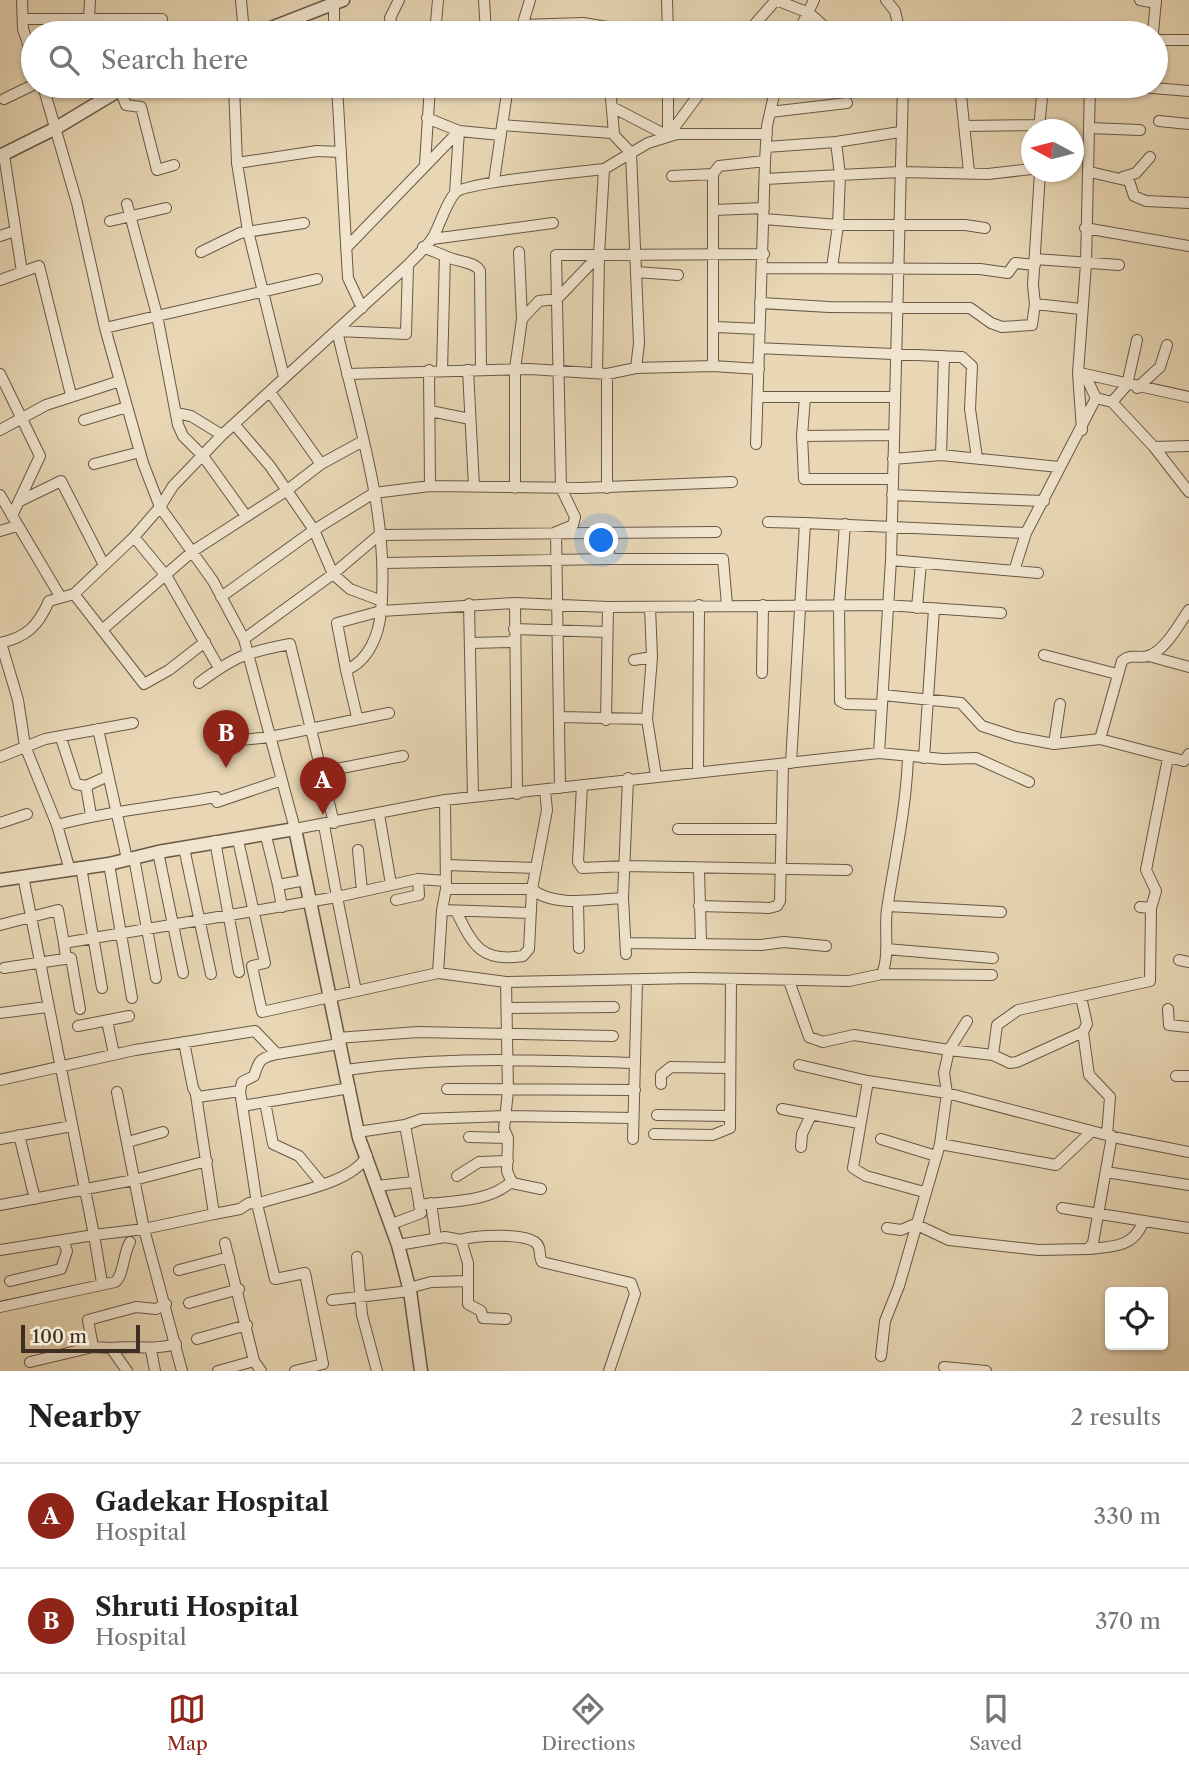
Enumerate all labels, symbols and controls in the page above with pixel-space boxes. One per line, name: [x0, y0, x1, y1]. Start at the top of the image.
search box: [21, 21, 1168, 98]
icon: search: [45, 41, 83, 79]
text: Search here: [101, 44, 248, 76]
north arrow: [1021, 119, 1084, 182]
your location: [584, 523, 618, 557]
pin: B: [203, 710, 249, 768]
pin: A: [300, 757, 346, 815]
map controls: [1105, 1287, 1168, 1350]
button: locate: [1105, 1287, 1168, 1350]
scale bar: [21, 1322, 140, 1354]
text: 100 m: [32, 1325, 87, 1348]
text: Nearby: [28, 1398, 141, 1435]
text: 2 results: [1070, 1403, 1161, 1431]
text: Gadekar Hospital: [95, 1486, 329, 1518]
text: A: [42, 1502, 60, 1530]
text: 330 m: [1094, 1502, 1161, 1530]
text: Hospital: [95, 1518, 187, 1546]
text: Shruti Hospital: [95, 1591, 299, 1623]
text: B: [42, 1607, 60, 1635]
text: 370 m: [1095, 1607, 1161, 1635]
text: Hospital: [95, 1623, 187, 1651]
tab: Map: [167, 1690, 208, 1755]
tab: Directions: [542, 1690, 635, 1755]
tab: Saved: [969, 1690, 1022, 1755]

